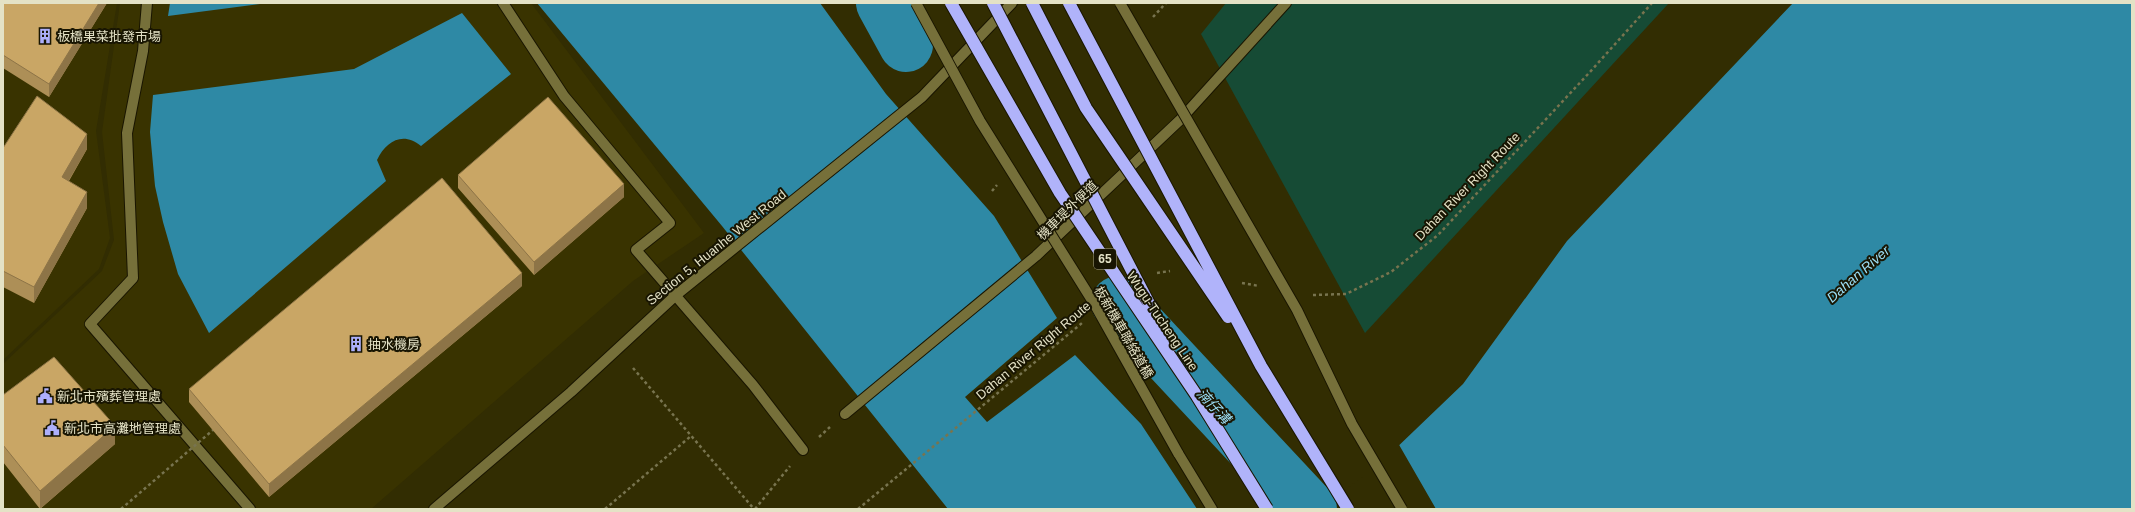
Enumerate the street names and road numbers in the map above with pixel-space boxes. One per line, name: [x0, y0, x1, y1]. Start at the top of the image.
street label: Dahan River Right Route: [1412, 129, 1523, 244]
street label: 機車堤外便道: [1034, 178, 1101, 243]
street label: Section 5, Huanhe West Road: [644, 187, 789, 308]
road number: 65: [1094, 249, 1116, 269]
street label: Wugu-Tucheng Line: [1124, 269, 1201, 374]
street label: 板新機車聯絡道橋: [1091, 283, 1156, 381]
street label: Dahan River Right Route: [973, 298, 1094, 403]

